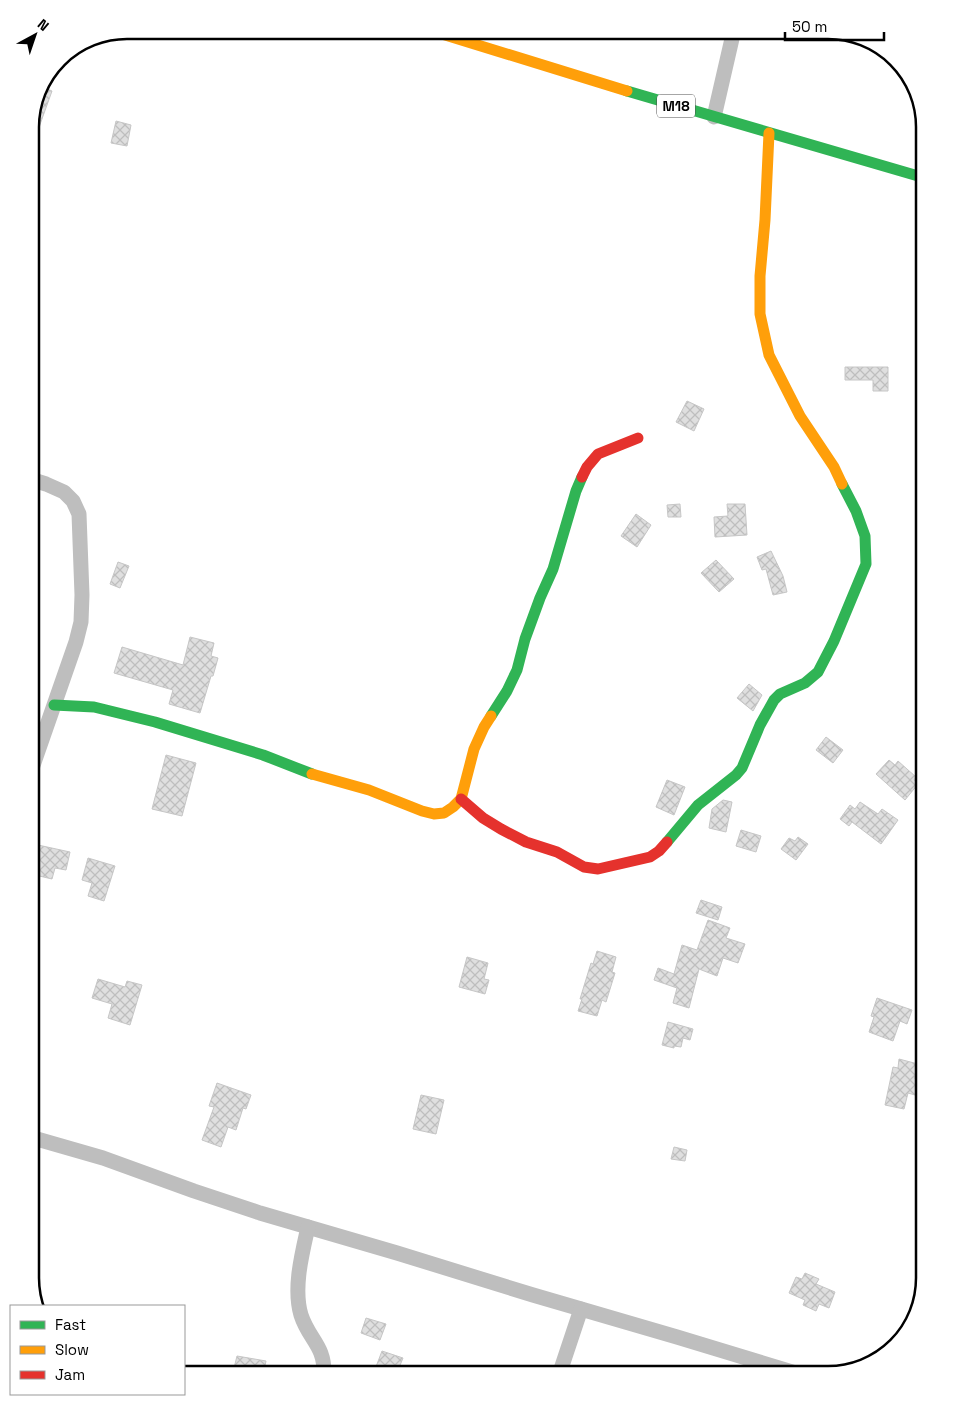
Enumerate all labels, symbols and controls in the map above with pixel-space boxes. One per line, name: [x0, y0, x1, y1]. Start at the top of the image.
north arrow: [10, 10, 60, 60]
scale bar: [785, 10, 884, 42]
text: N: [34, 15, 53, 35]
text: 50 m: [792, 17, 827, 36]
road number: M18: [657, 94, 695, 118]
legend: [10, 1305, 185, 1395]
text: Fast: [55, 1315, 86, 1334]
text: Slow: [55, 1340, 89, 1359]
text: Jam: [55, 1365, 85, 1384]

